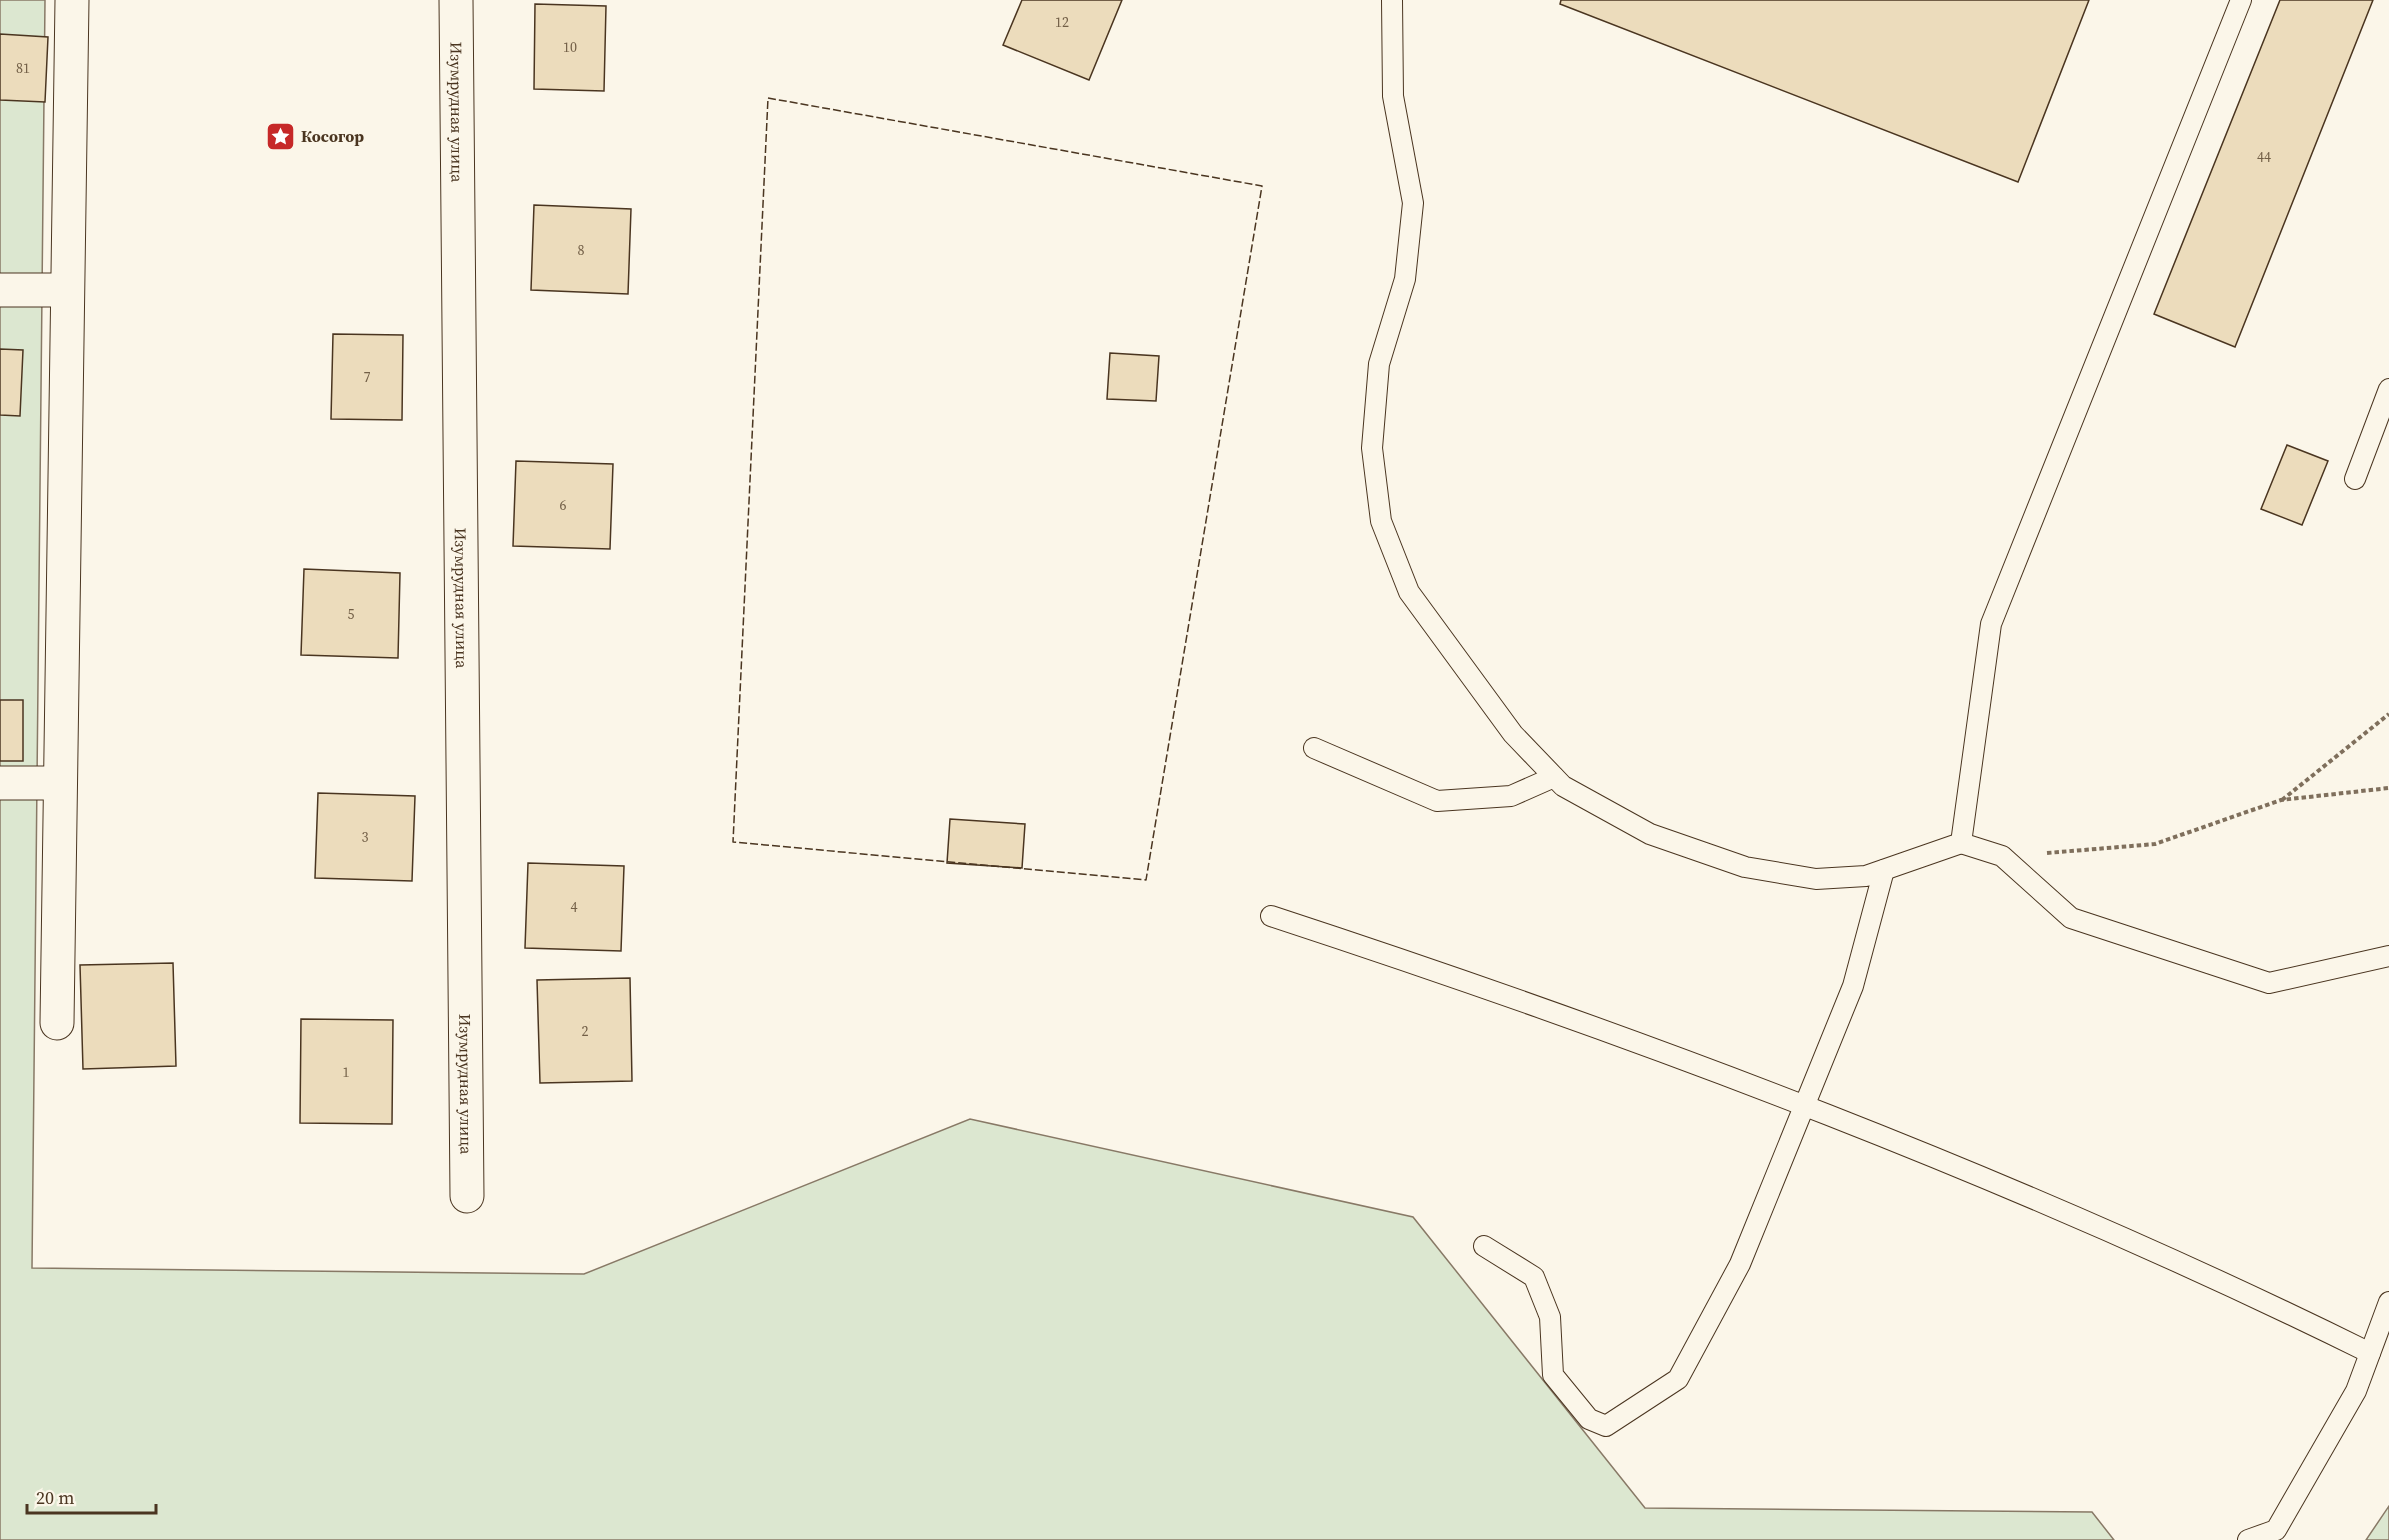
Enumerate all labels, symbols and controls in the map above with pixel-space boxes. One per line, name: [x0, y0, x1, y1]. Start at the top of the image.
house number: 12: [1055, 12, 1069, 32]
house number: 10: [563, 37, 577, 57]
street label: Изумрудная улица: [445, 42, 469, 183]
house number: 81: [16, 58, 30, 78]
place icon: Косогор: [264, 120, 296, 152]
place label: Косогор: [301, 125, 364, 147]
house number: 44: [2257, 147, 2271, 167]
house number: 8: [578, 240, 585, 260]
house number: 7: [364, 367, 371, 387]
house number: 6: [560, 495, 567, 515]
street label: Изумрудная улица: [450, 528, 473, 669]
house number: 5: [348, 604, 355, 624]
house number: 3: [362, 827, 369, 847]
house number: 4: [571, 897, 578, 917]
street label: Изумрудная улица: [454, 1014, 478, 1155]
house number: 2: [582, 1021, 589, 1041]
house number: 1: [343, 1062, 350, 1082]
scale bar: [27, 1477, 156, 1515]
text: 20 m: [36, 1485, 74, 1510]

